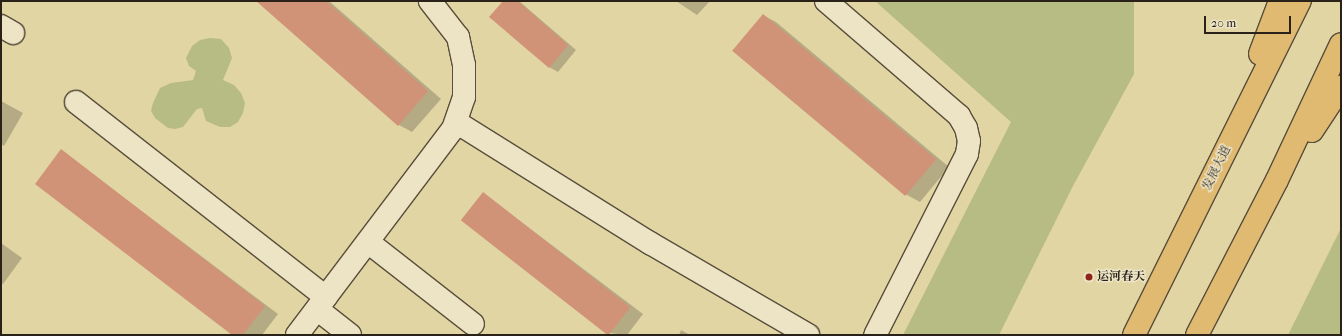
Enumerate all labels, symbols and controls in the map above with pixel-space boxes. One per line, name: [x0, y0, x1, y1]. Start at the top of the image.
scale bar: [1206, 8, 1293, 34]
text: 20 m: [1211, 16, 1236, 30]
street label: 发展大道: [1200, 143, 1234, 193]
place label: 运河春天: [1097, 270, 1145, 284]
marker: 运河春天: [1084, 272, 1094, 282]

